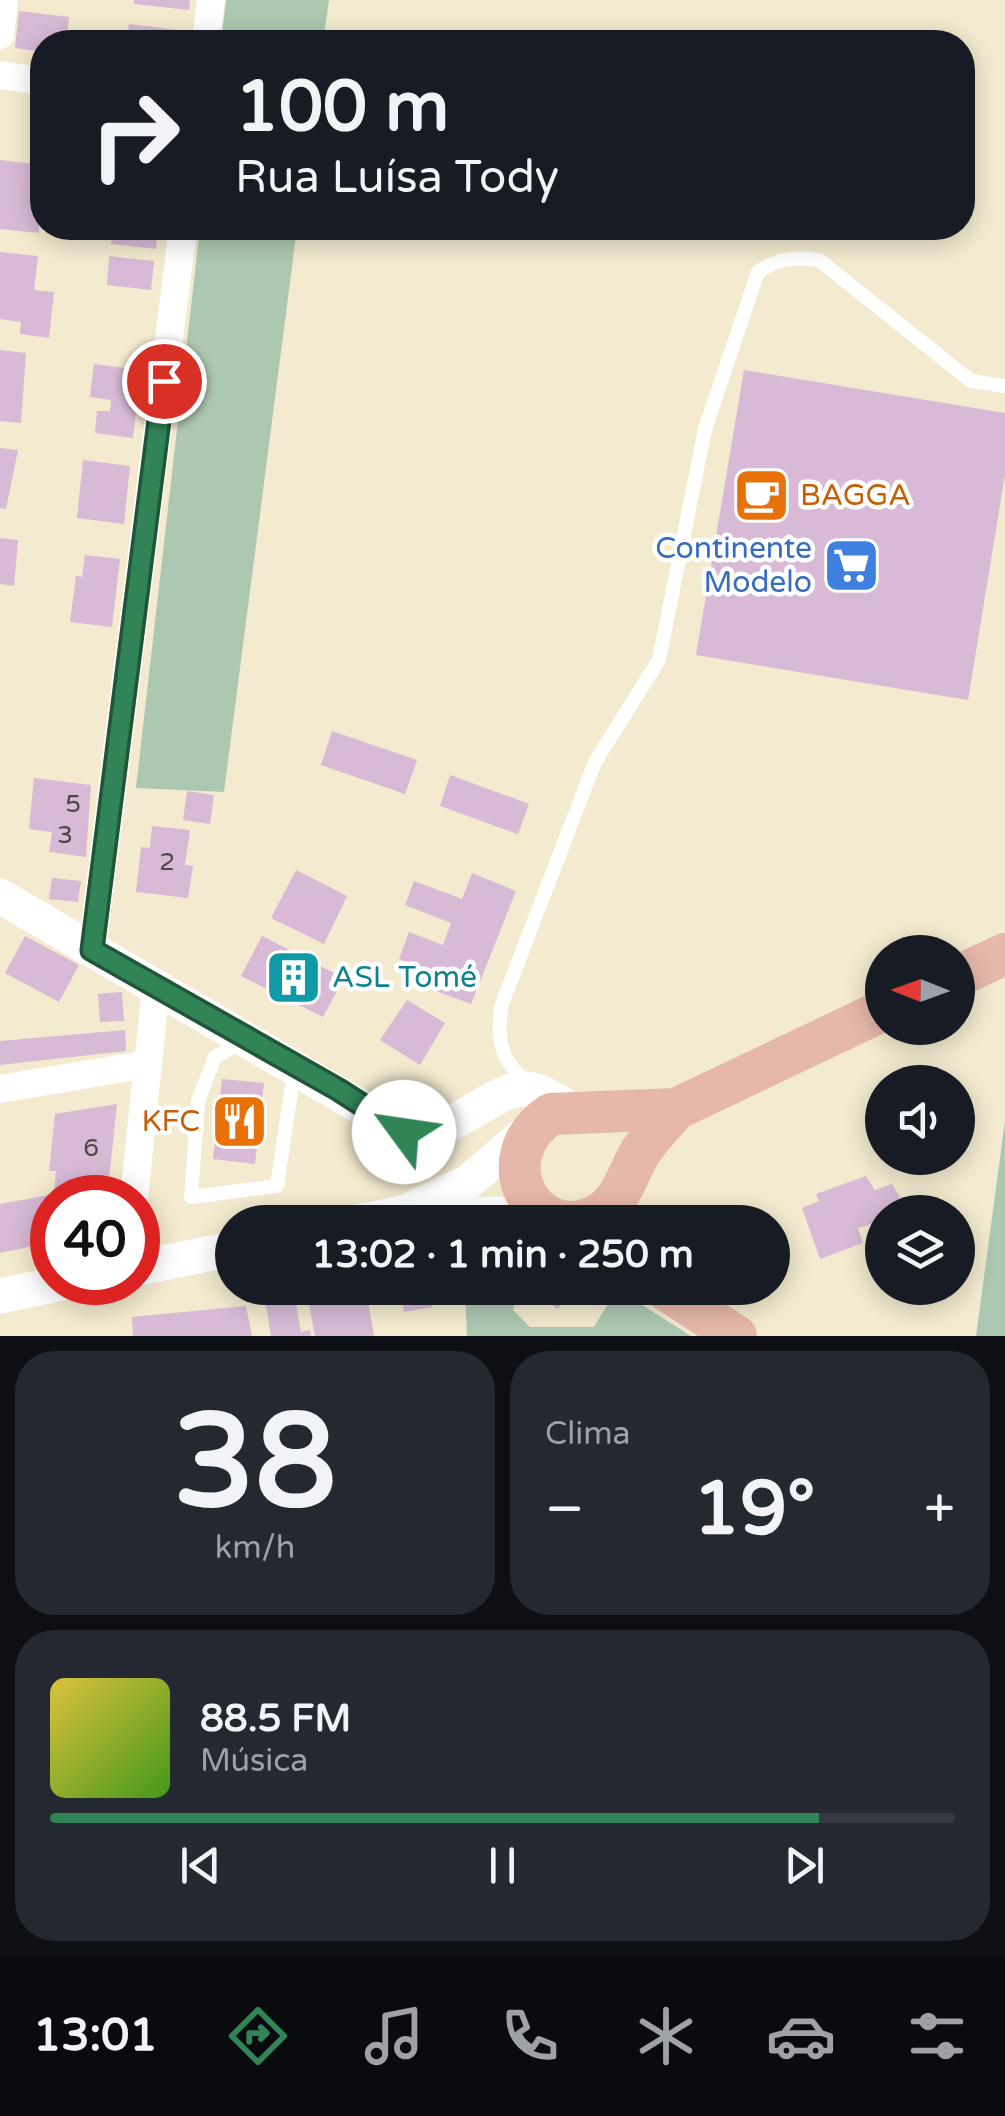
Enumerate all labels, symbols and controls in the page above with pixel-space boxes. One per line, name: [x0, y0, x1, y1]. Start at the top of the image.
text: 100 m: [235, 66, 449, 150]
icon: right: [70, 70, 200, 200]
text: Rua Luísa Tody: [235, 151, 559, 205]
pin: [122, 339, 207, 424]
icon: arrive: [137, 354, 192, 409]
cafe icon: BAGGA: [731, 465, 791, 525]
place label: BAGGA: [800, 477, 911, 514]
place label: Continente Modelo: [655, 530, 812, 601]
supermarket icon: Continente Modelo: [821, 535, 881, 595]
house number: 5: [65, 789, 81, 819]
house number: 3: [57, 820, 73, 850]
house number: 2: [159, 847, 175, 877]
north arrow: [865, 935, 975, 1045]
map controls: [865, 935, 975, 1305]
building icon: ASL Tomé: [263, 947, 323, 1007]
place label: ASL Tomé: [332, 959, 477, 996]
button: sound: [865, 1065, 975, 1175]
position arrow: [352, 1080, 456, 1184]
restaurant icon: KFC: [209, 1091, 269, 1151]
place label: KFC: [141, 1103, 200, 1140]
house number: 6: [83, 1133, 99, 1163]
speed limit sign: 40: [30, 1175, 160, 1305]
button: layers: [865, 1195, 975, 1305]
text: 13:02 · 1 min · 250 m: [311, 1232, 694, 1278]
text: 38: [173, 1386, 337, 1542]
text: Clima: [545, 1415, 631, 1453]
text: 19°: [693, 1464, 815, 1554]
text: −: [545, 1477, 584, 1543]
text: +: [924, 1477, 955, 1543]
text: km/h: [215, 1529, 295, 1567]
text: 88.5 FM: [200, 1696, 351, 1742]
text: Música: [200, 1742, 308, 1780]
icon: previous: [173, 1838, 228, 1893]
icon: pause: [475, 1838, 530, 1893]
icon: next: [777, 1838, 832, 1893]
icon: directions: [223, 2001, 293, 2071]
icon: music: [359, 2001, 429, 2071]
icon: phone: [495, 2001, 565, 2071]
icon: climate: [631, 2001, 701, 2071]
icon: car: [766, 2001, 836, 2071]
icon: filters: [902, 2001, 972, 2071]
text: 13:01: [33, 2009, 158, 2063]

